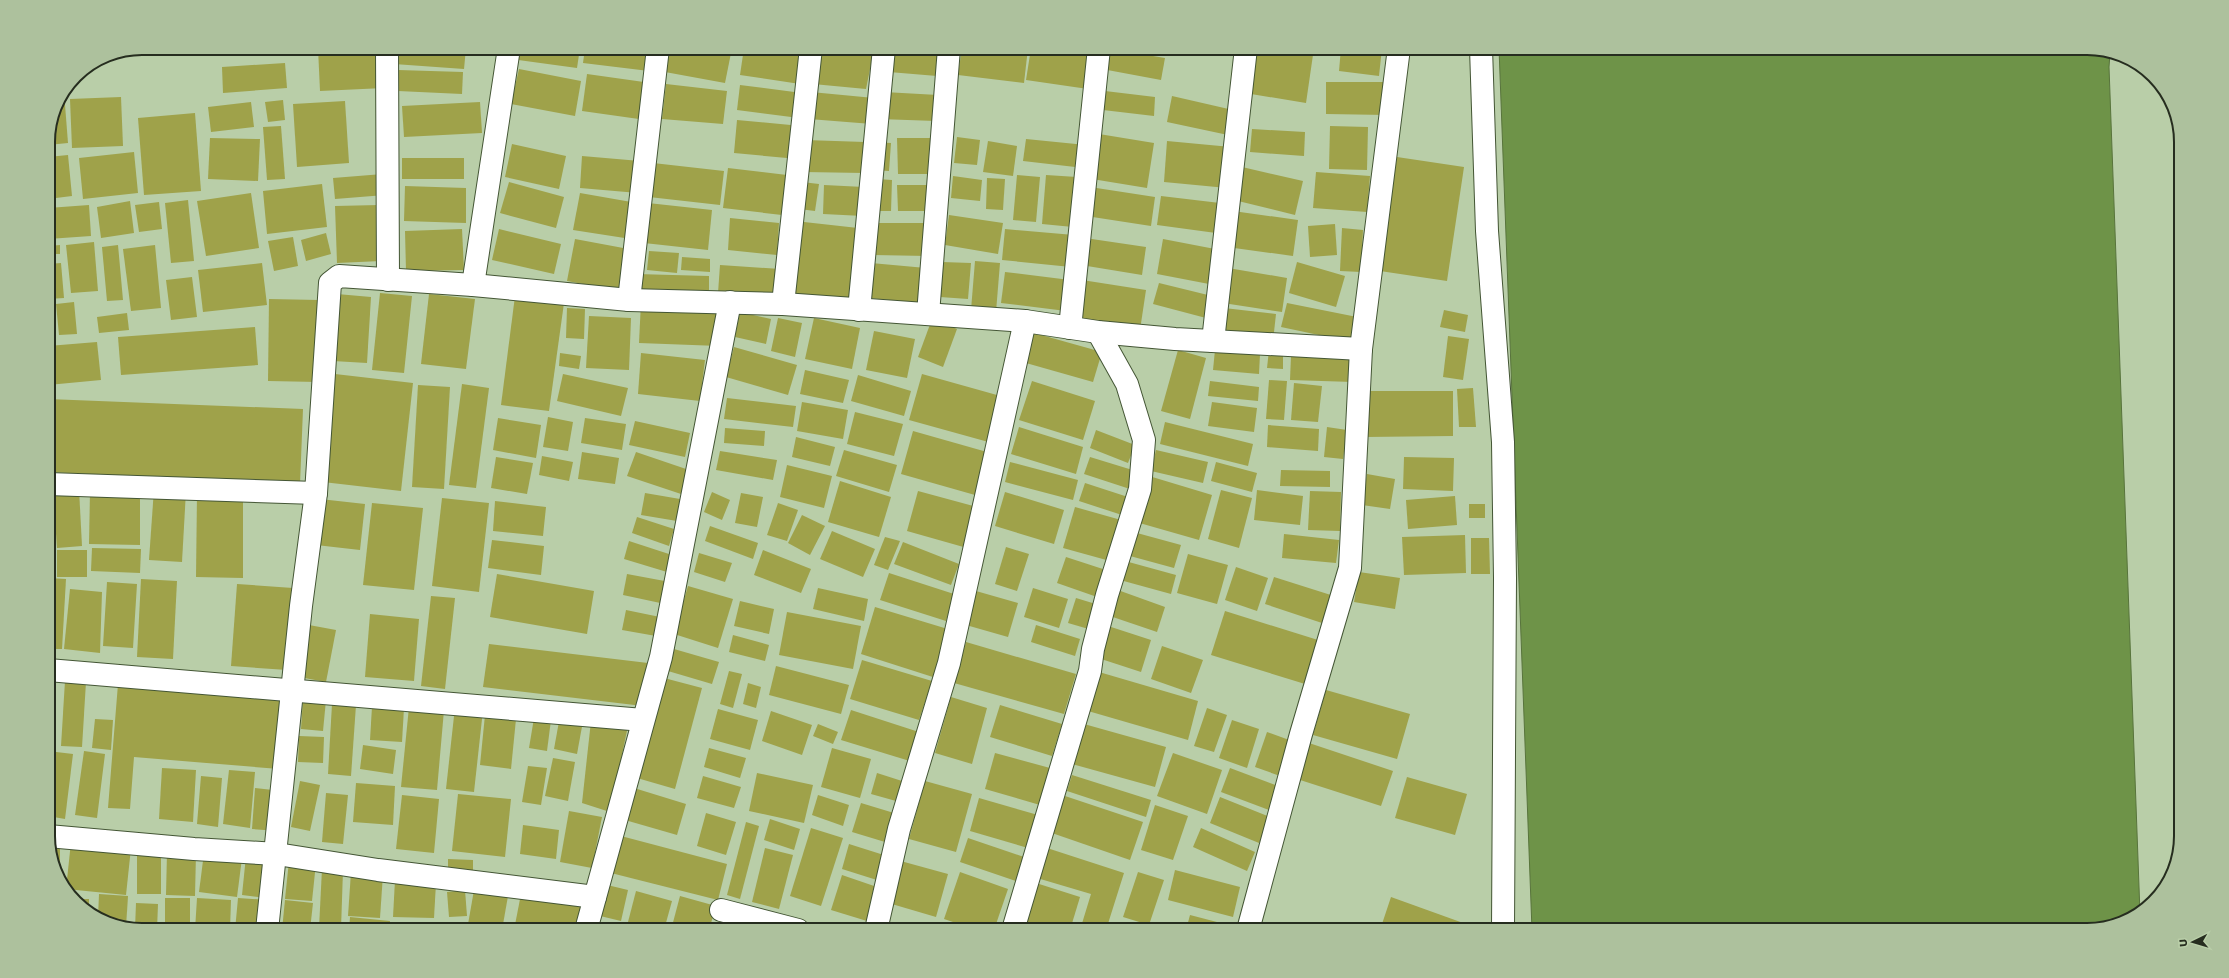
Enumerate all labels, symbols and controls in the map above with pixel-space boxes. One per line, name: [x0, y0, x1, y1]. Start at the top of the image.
north arrow: [2173, 922, 2213, 962]
text: U: [2177, 938, 2190, 947]

